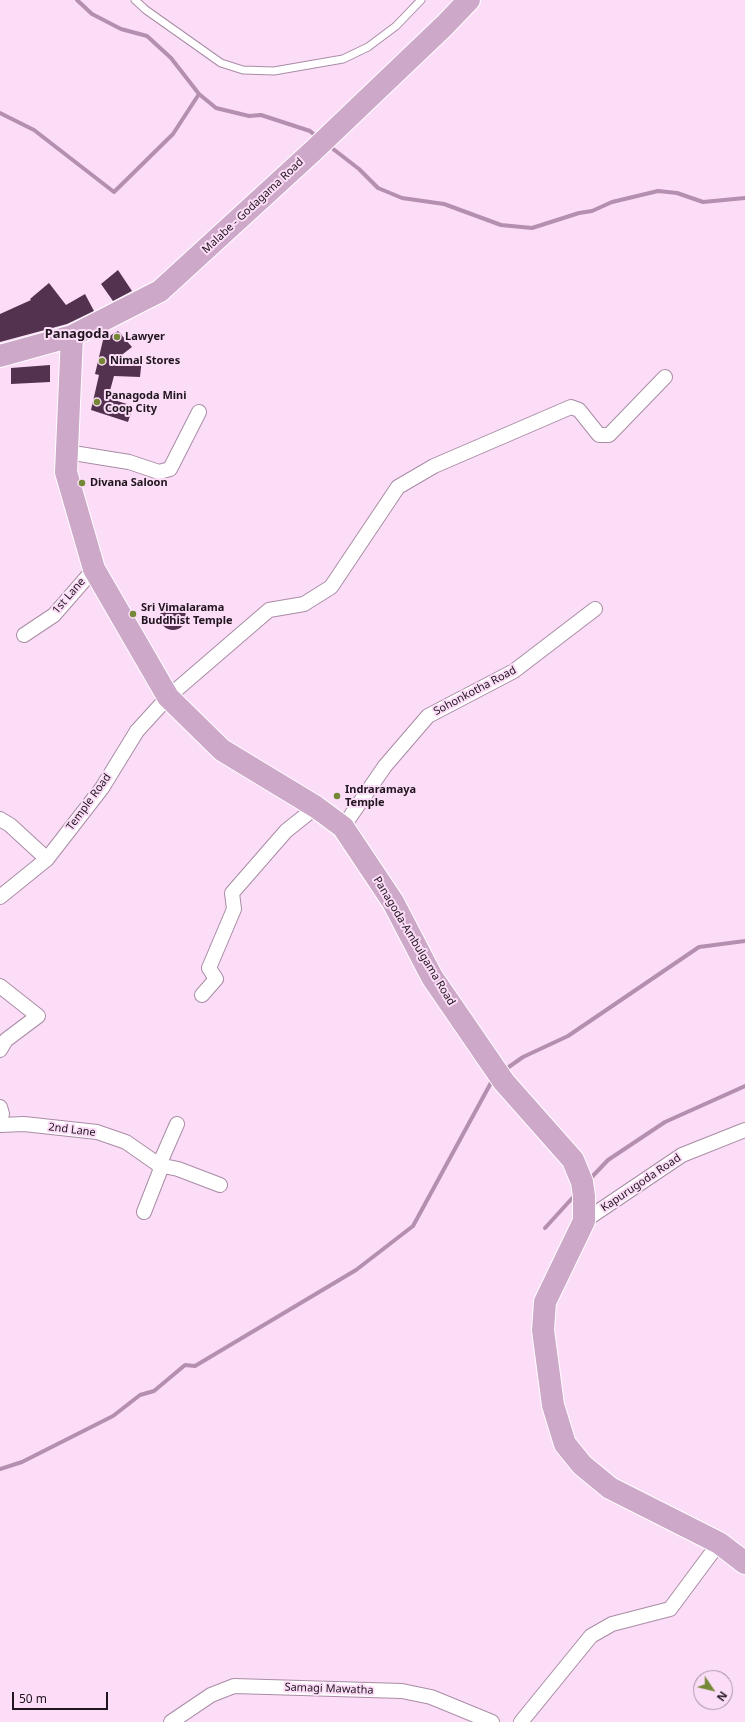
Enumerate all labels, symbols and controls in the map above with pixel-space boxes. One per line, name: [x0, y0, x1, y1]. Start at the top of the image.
street label: Malabe - Godagama Road: [200, 156, 306, 256]
district label: Panagoda: [45, 326, 109, 342]
place label: Lawyer: [125, 330, 165, 344]
marker: Lawyer: [112, 332, 122, 342]
place label: Nimal Stores: [110, 354, 180, 368]
marker: Nimal Stores: [97, 356, 107, 366]
place label: Panagoda Mini Coop City: [105, 389, 186, 415]
marker: Panagoda Mini Coop City: [92, 397, 102, 407]
place label: Divana Saloon: [90, 476, 168, 490]
marker: Divana Saloon: [77, 478, 87, 488]
street label: 1st Lane: [50, 575, 88, 617]
place label: Sri Vimalarama Buddhist Temple: [141, 601, 233, 627]
marker: Sri Vimalarama Buddhist Temple: [128, 609, 138, 619]
street label: Sohonkotha Road: [431, 664, 519, 718]
street label: Temple Road: [64, 771, 114, 833]
place label: Indraramaya Temple: [345, 783, 416, 809]
marker: Indraramaya Temple: [332, 791, 342, 801]
street label: Panagoda-Ambulgama Road: [370, 874, 458, 1008]
street label: 2nd Lane: [48, 1121, 96, 1139]
street label: Kapurugoda Road: [599, 1151, 683, 1215]
north arrow: [693, 1670, 733, 1710]
street label: Samagi Mawatha: [284, 1681, 374, 1697]
scale bar: [14, 1684, 110, 1710]
text: N: [714, 1689, 731, 1705]
text: 50 m: [19, 1690, 47, 1707]

